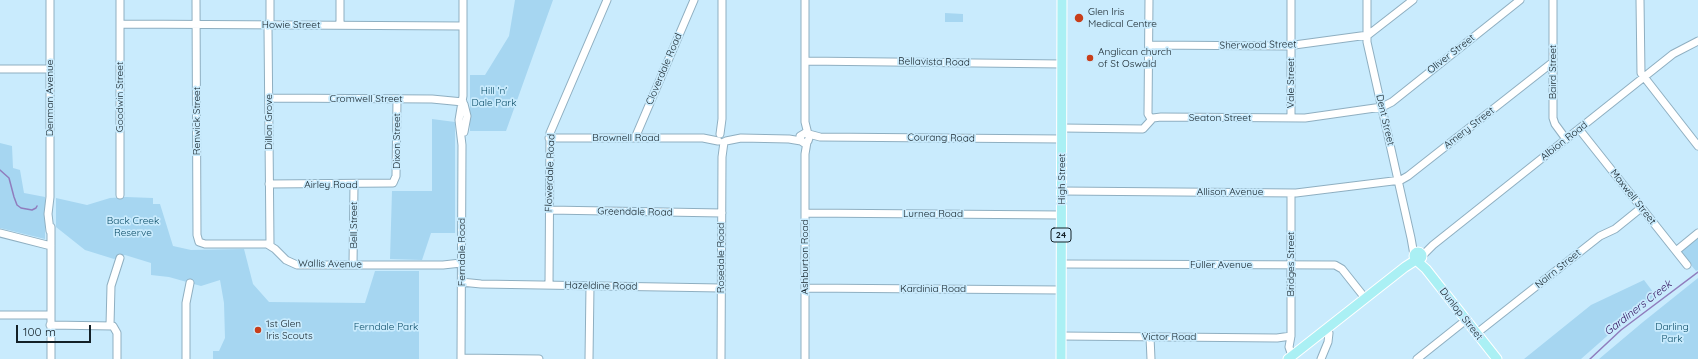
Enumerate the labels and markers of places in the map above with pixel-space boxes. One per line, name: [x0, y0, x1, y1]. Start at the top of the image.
place label: Glen Iris Medical Centre: [1088, 6, 1157, 30]
marker: Glen Iris Medical Centre: [1073, 12, 1085, 24]
place label: Anglican church of St Oswald: [1098, 46, 1172, 70]
marker: Anglican church of St Oswald: [1085, 53, 1095, 63]
place label: 1st Glen Iris Scouts: [266, 318, 313, 342]
marker: 1st Glen Iris Scouts: [253, 325, 263, 335]

